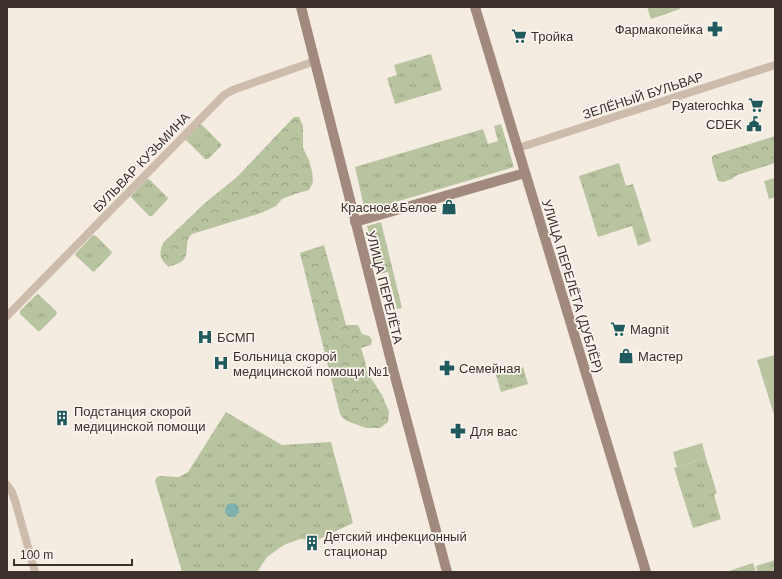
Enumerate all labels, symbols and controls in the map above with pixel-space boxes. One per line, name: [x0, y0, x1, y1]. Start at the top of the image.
pharmacy icon: Фармакопейка: [706, 20, 724, 38]
place label: Фармакопейка: [615, 22, 704, 37]
supermarket icon: Тройка: [510, 27, 528, 45]
place label: Тройка: [531, 29, 574, 44]
street label: ЗЕЛЁНЫЙ БУЛЬВАР: [581, 69, 706, 122]
supermarket icon: Pyaterochka: [747, 96, 765, 114]
place label: Pyaterochka: [672, 98, 745, 113]
street label: БУЛЬВАР КУЗЬМИНА: [90, 109, 193, 215]
public building icon: CDEK: [745, 115, 763, 133]
place label: CDEK: [706, 117, 742, 132]
shop icon: Красное&Белое: [440, 198, 458, 216]
street label: УЛИЦА ПЕРЕЛЁТА (ДУБЛЁР): [539, 198, 606, 375]
place label: Красное&Белое: [341, 200, 437, 215]
street label: УЛИЦА ПЕРЕЛЁТА: [363, 229, 406, 346]
supermarket icon: Magnit: [609, 320, 627, 338]
place label: Magnit: [630, 322, 669, 337]
hospital icon: БСМП: [196, 328, 214, 346]
place label: БСМП: [217, 330, 255, 345]
shop icon: Мастер: [617, 347, 635, 365]
place label: Больница скорой медицинской помощи №1: [233, 349, 389, 379]
place label: Мастер: [638, 349, 683, 364]
hospital icon: Больница скорой медицинской помощи №1: [212, 354, 230, 372]
pharmacy icon: Семейная: [438, 359, 456, 377]
place label: Семейная: [459, 361, 521, 376]
place label: Подстанция скорой медицинской помощи: [74, 404, 205, 434]
building icon: Подстанция скорой медицинской помощи: [53, 409, 71, 427]
pharmacy icon: Для вас: [449, 422, 467, 440]
place label: Для вас: [470, 424, 518, 439]
place label: Детский инфекционный стационар: [324, 529, 467, 559]
building icon: Детский инфекционный стационар: [303, 534, 321, 552]
scale bar: [14, 541, 132, 567]
text: 100 m: [20, 548, 53, 562]

